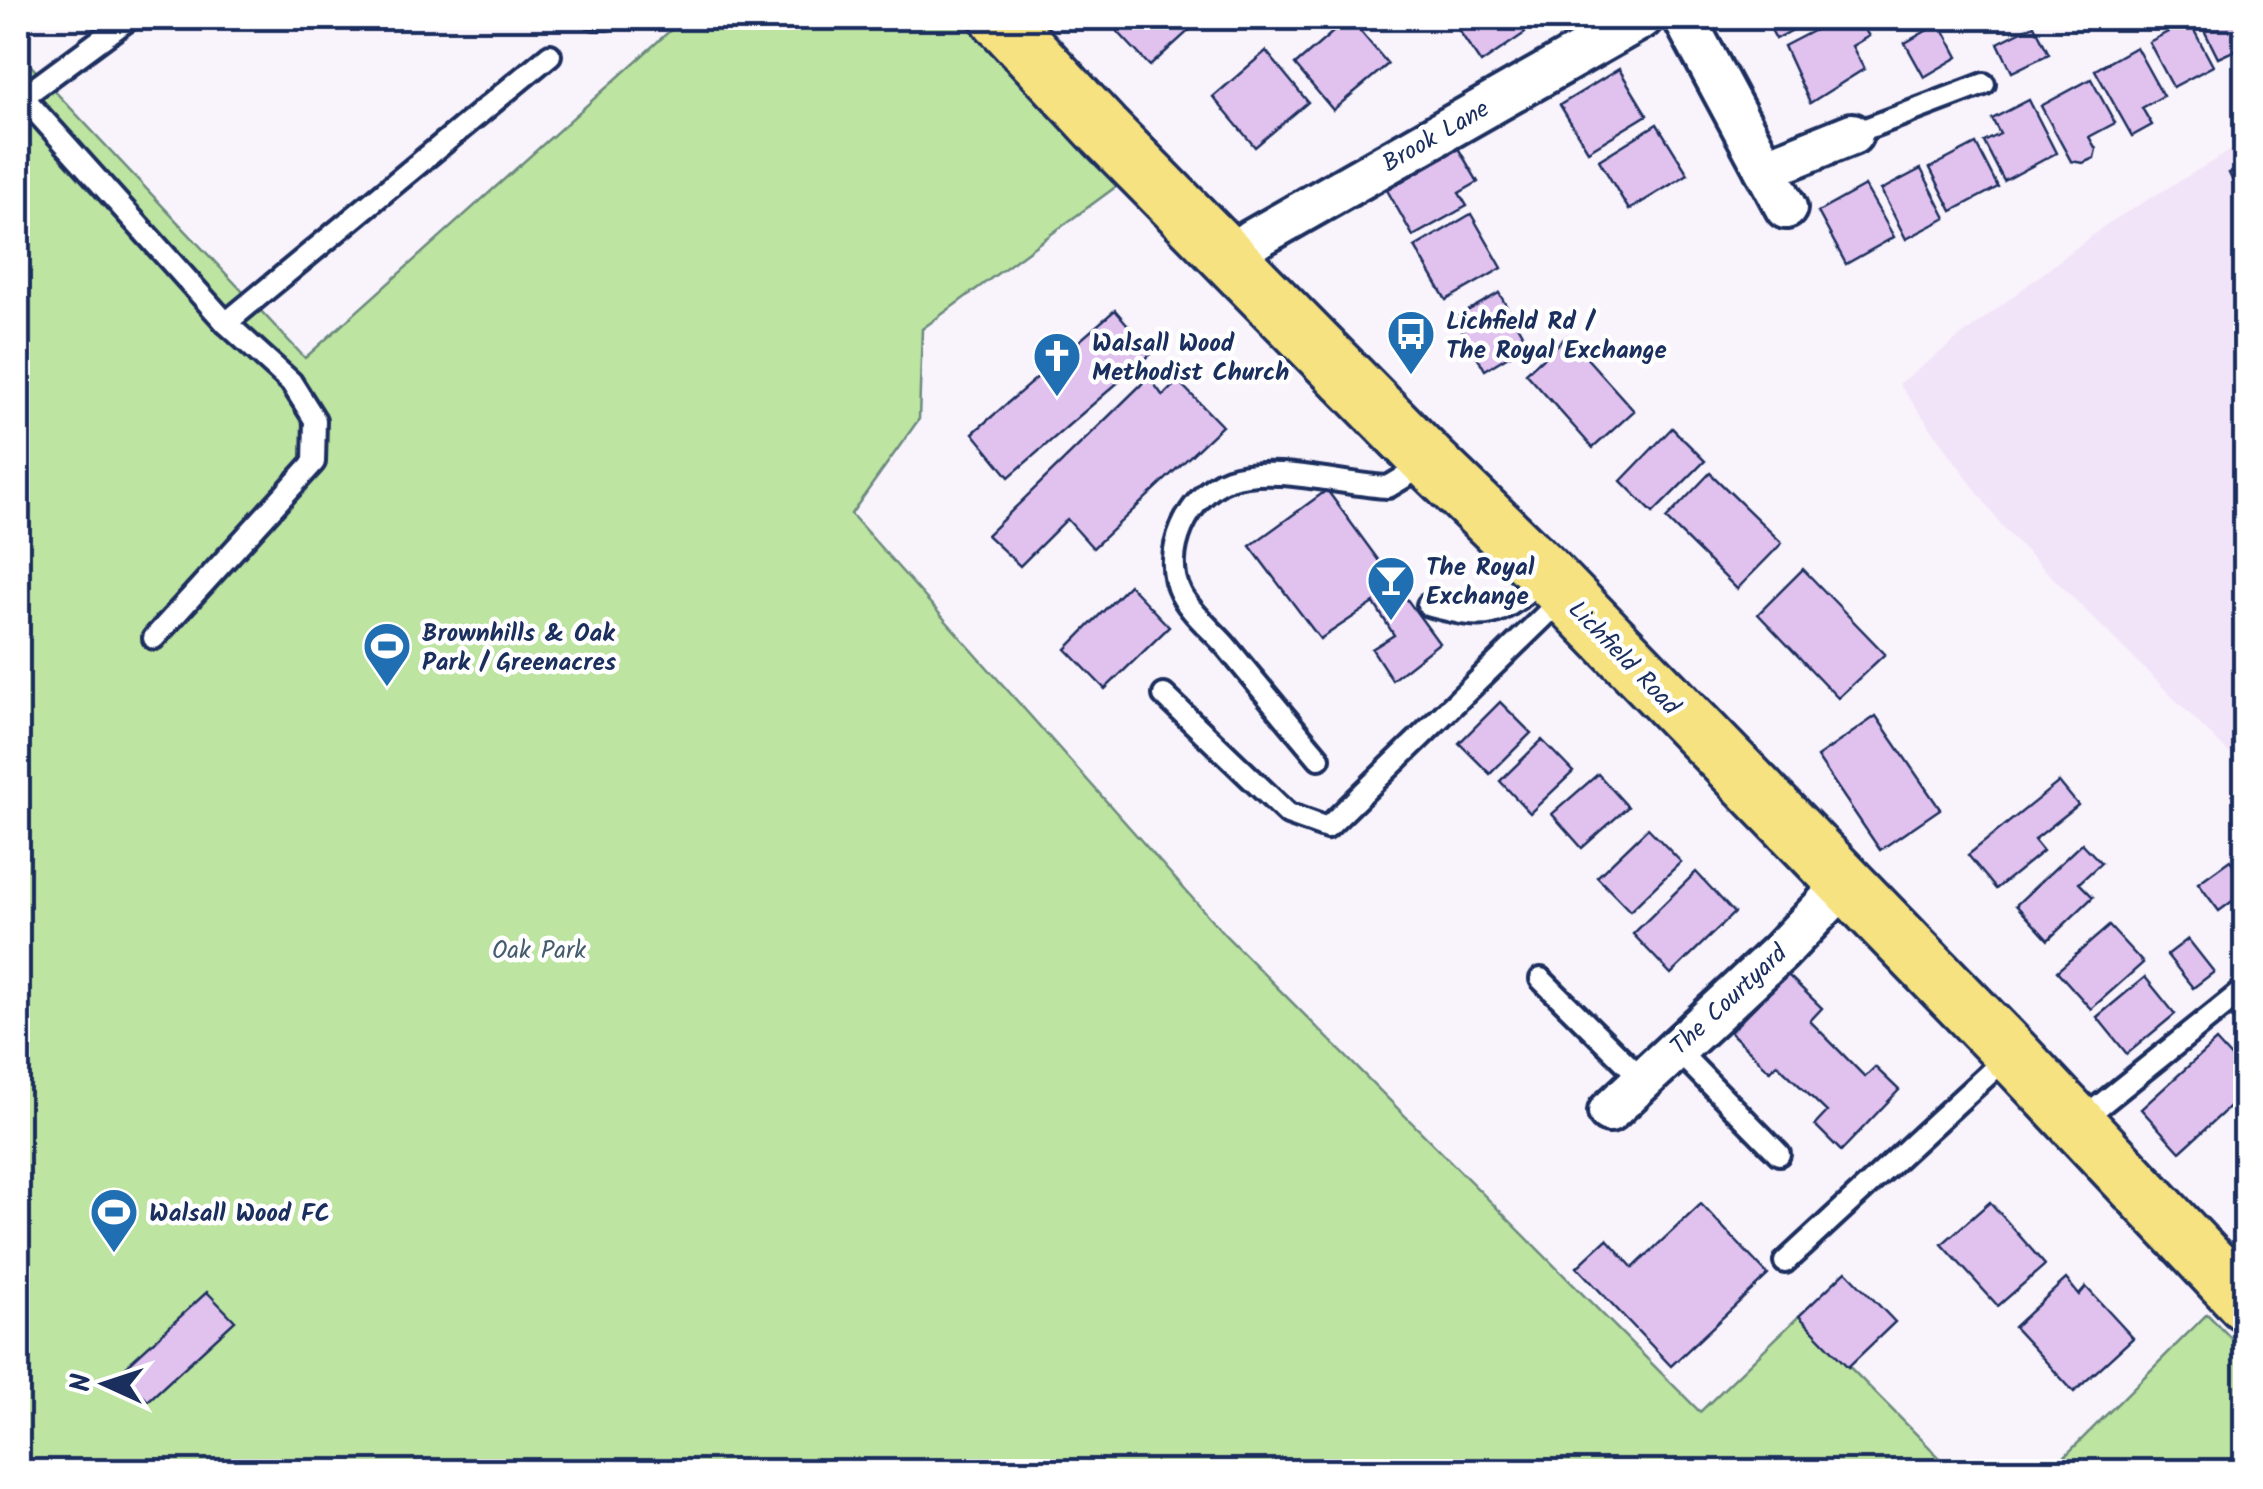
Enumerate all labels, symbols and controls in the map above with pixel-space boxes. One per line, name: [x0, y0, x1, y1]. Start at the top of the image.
street label: Brook Lane: [1375, 90, 1497, 184]
place label: Lichfield Rd / The Royal Exchange: [1446, 302, 1667, 371]
bus stop icon: Lichfield Rd / The Royal Exchange: [1385, 308, 1437, 376]
place label: Walsall Wood Methodist Church: [1092, 324, 1289, 393]
church icon: Walsall Wood Methodist Church: [1031, 330, 1083, 398]
place label: The Royal Exchange: [1426, 548, 1535, 617]
bar icon: The Royal Exchange: [1365, 554, 1417, 622]
street label: Lichfield Road: [1558, 592, 1690, 726]
place label: Brownhills & Oak Park / Greenacres: [422, 614, 617, 683]
sports icon: Brownhills & Oak Park / Greenacres: [361, 620, 413, 688]
park label: Oak Park: [492, 931, 586, 971]
street label: The Courtyard: [1661, 934, 1798, 1066]
sports icon: Walsall Wood FC: [88, 1186, 140, 1254]
place label: Walsall Wood FC: [149, 1194, 330, 1234]
north arrow: [55, 1334, 155, 1434]
text: N: [60, 1372, 105, 1393]

